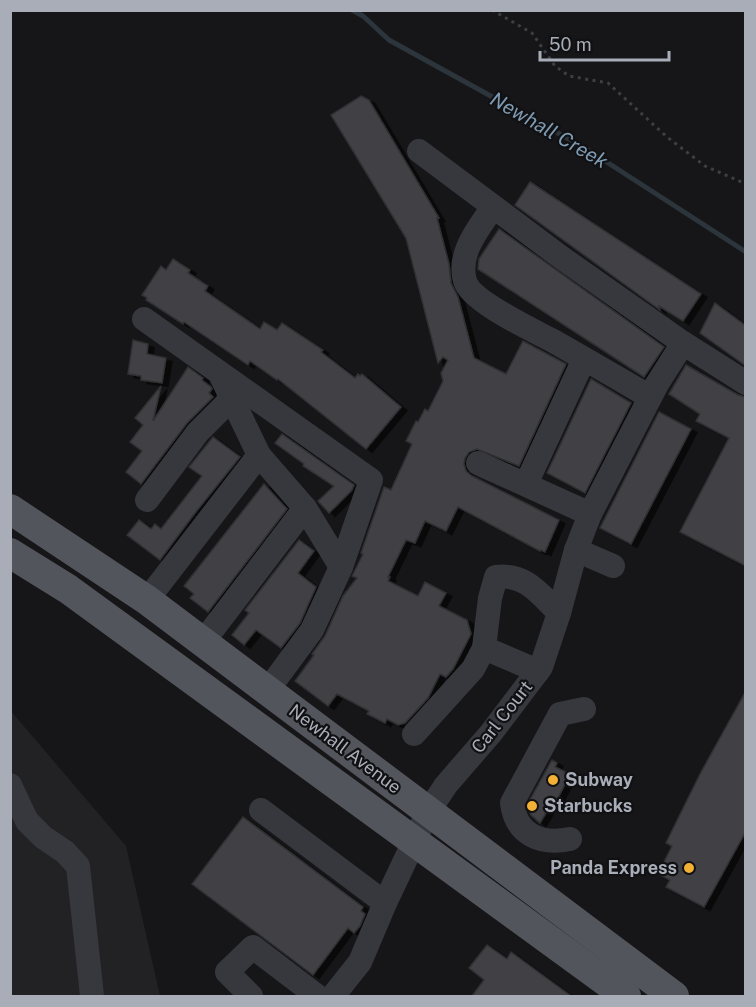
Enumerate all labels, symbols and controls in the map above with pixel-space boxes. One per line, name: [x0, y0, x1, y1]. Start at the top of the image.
scale bar: [540, 24, 669, 62]
text: 50 m: [549, 34, 592, 55]
water label: Newhall Creek: [486, 87, 612, 173]
street label: Carl Court: [467, 676, 536, 757]
street label: Newhall Avenue: [285, 700, 405, 798]
place label: Subway: [565, 769, 633, 790]
marker: Subway: [546, 773, 560, 787]
place label: Starbucks: [544, 795, 632, 816]
marker: Starbucks: [525, 799, 539, 813]
place label: Panda Express: [550, 857, 677, 878]
marker: Panda Express: [682, 861, 696, 875]

